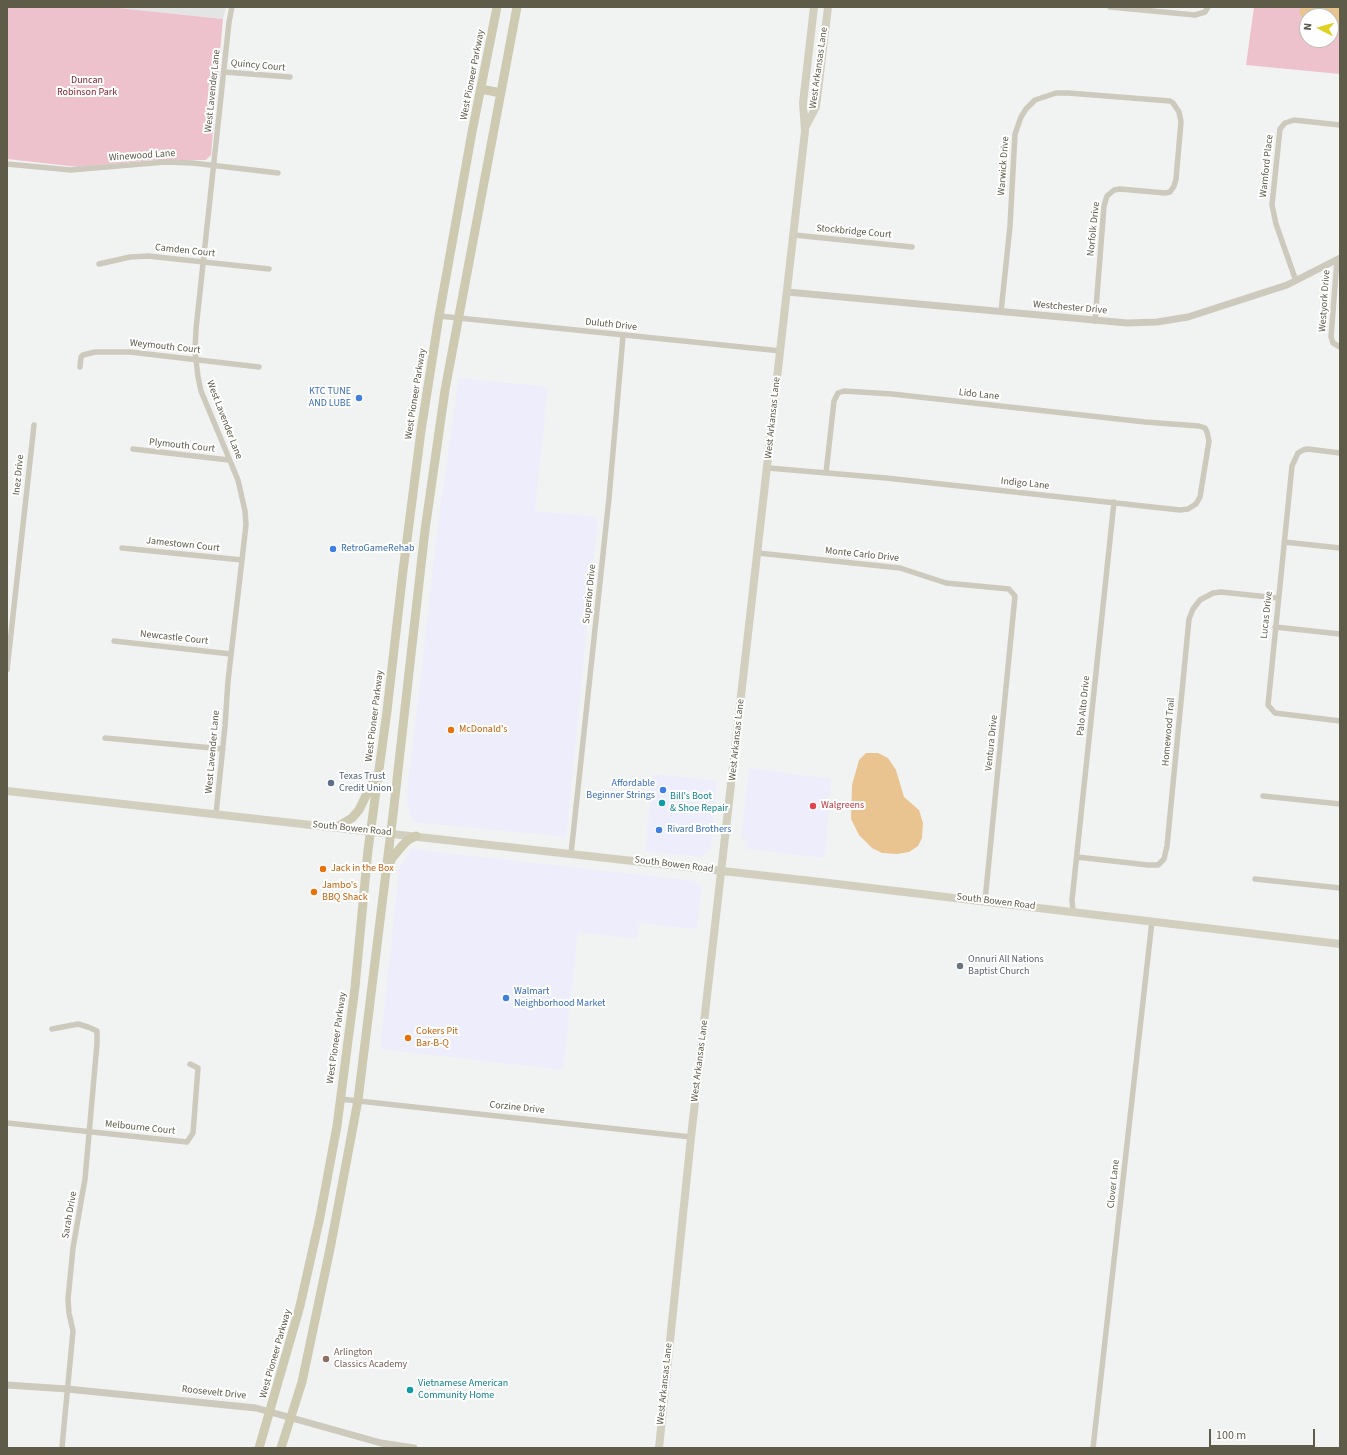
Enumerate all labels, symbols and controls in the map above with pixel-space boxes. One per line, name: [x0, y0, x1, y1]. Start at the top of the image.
north arrow: [1299, 8, 1339, 48]
text: N: [1300, 22, 1315, 31]
street label: West Arkansas Lane: [807, 26, 831, 110]
street label: West Pioneer Parkway: [458, 29, 488, 121]
street label: West Lavender Lane: [203, 49, 223, 133]
street label: Quincy Court: [230, 58, 286, 74]
park label: Duncan Robinson Park: [57, 75, 117, 98]
street label: Warnford Place: [1258, 134, 1276, 198]
street label: Warwick Drive: [996, 136, 1012, 196]
street label: Winewood Lane: [108, 148, 176, 164]
street label: Norfolk Drive: [1085, 201, 1103, 257]
street label: Stockbridge Court: [816, 223, 892, 241]
street label: Camden Court: [154, 242, 216, 260]
street label: Westyork Drive: [1317, 269, 1333, 333]
street label: Westchester Drive: [1032, 299, 1108, 317]
street label: Duluth Drive: [584, 316, 638, 334]
street label: Weymouth Court: [129, 337, 201, 357]
street label: West Pioneer Parkway: [403, 348, 429, 440]
street label: West Arkansas Lane: [763, 376, 783, 460]
street label: West Lavender Lane: [203, 379, 245, 461]
place label: KTC TUNE AND LUBE: [309, 386, 351, 410]
street label: Lido Lane: [958, 387, 1000, 403]
marker: KTC TUNE AND LUBE: [354, 393, 364, 403]
street label: Plymouth Court: [148, 437, 216, 455]
street label: Inez Drive: [11, 454, 27, 496]
street label: Indigo Lane: [1000, 475, 1050, 493]
street label: Jamestown Court: [146, 535, 220, 555]
place label: RetroGameRehab: [341, 543, 415, 555]
marker: RetroGameRehab: [328, 544, 338, 554]
street label: Monte Carlo Drive: [824, 545, 900, 565]
street label: Superior Drive: [581, 564, 599, 624]
street label: Lucas Drive: [1259, 591, 1275, 639]
street label: Newcastle Court: [139, 628, 209, 648]
street label: West Pioneer Parkway: [363, 670, 387, 762]
street label: Palo Alto Drive: [1075, 675, 1093, 737]
street label: Homewood Trail: [1160, 697, 1178, 767]
street label: West Arkansas Lane: [727, 698, 747, 782]
street label: West Lavender Lane: [203, 710, 223, 794]
street label: Ventura Drive: [983, 714, 1001, 772]
place label: McDonald's: [459, 724, 507, 736]
marker: McDonald's: [446, 725, 456, 735]
place label: Texas Trust Credit Union: [339, 771, 392, 794]
marker: Texas Trust Credit Union: [326, 778, 336, 788]
place label: Affordable Beginner Strings: [586, 778, 655, 802]
marker: Affordable Beginner Strings: [658, 785, 668, 795]
place label: Bill's Boot & Shoe Repair: [670, 791, 728, 814]
marker: Bill's Boot & Shoe Repair: [657, 798, 667, 808]
place label: Walgreens: [821, 800, 864, 812]
marker: Walgreens: [808, 801, 818, 811]
street label: South Bowen Road: [312, 819, 392, 839]
place label: Rivard Brothers: [667, 824, 731, 836]
marker: Rivard Brothers: [654, 825, 664, 835]
street label: South Bowen Road: [634, 854, 714, 876]
place label: Jack in the Box: [331, 863, 394, 875]
marker: Jack in the Box: [318, 864, 328, 874]
place label: Jambo's BBQ Shack: [322, 880, 368, 904]
marker: Jambo's BBQ Shack: [309, 887, 319, 897]
street label: South Bowen Road: [956, 891, 1036, 913]
place label: Onnuri All Nations Baptist Church: [968, 954, 1044, 978]
marker: Onnuri All Nations Baptist Church: [955, 961, 965, 971]
place label: Walmart Neighborhood Market: [514, 986, 605, 1010]
street label: West Pioneer Parkway: [325, 992, 349, 1084]
marker: Walmart Neighborhood Market: [501, 993, 511, 1003]
street label: West Arkansas Lane: [689, 1019, 711, 1103]
place label: Cokers Pit Bar-B-Q: [416, 1026, 458, 1050]
marker: Cokers Pit Bar-B-Q: [403, 1033, 413, 1043]
street label: Corzine Drive: [489, 1099, 545, 1117]
street label: Melbourne Court: [104, 1118, 176, 1138]
street label: Clover Lane: [1105, 1159, 1123, 1209]
street label: Sarah Drive: [60, 1190, 80, 1240]
street label: West Pioneer Parkway: [258, 1308, 294, 1400]
street label: West Arkansas Lane: [655, 1342, 675, 1426]
place label: Arlington Classics Academy: [334, 1347, 407, 1370]
marker: Arlington Classics Academy: [321, 1354, 331, 1364]
place label: Vietnamese American Community Home: [418, 1378, 508, 1402]
street label: Roosevelt Drive: [181, 1384, 247, 1402]
marker: Vietnamese American Community Home: [405, 1385, 415, 1395]
scale bar: [1211, 1421, 1317, 1447]
text: 100 m: [1216, 1427, 1246, 1444]

